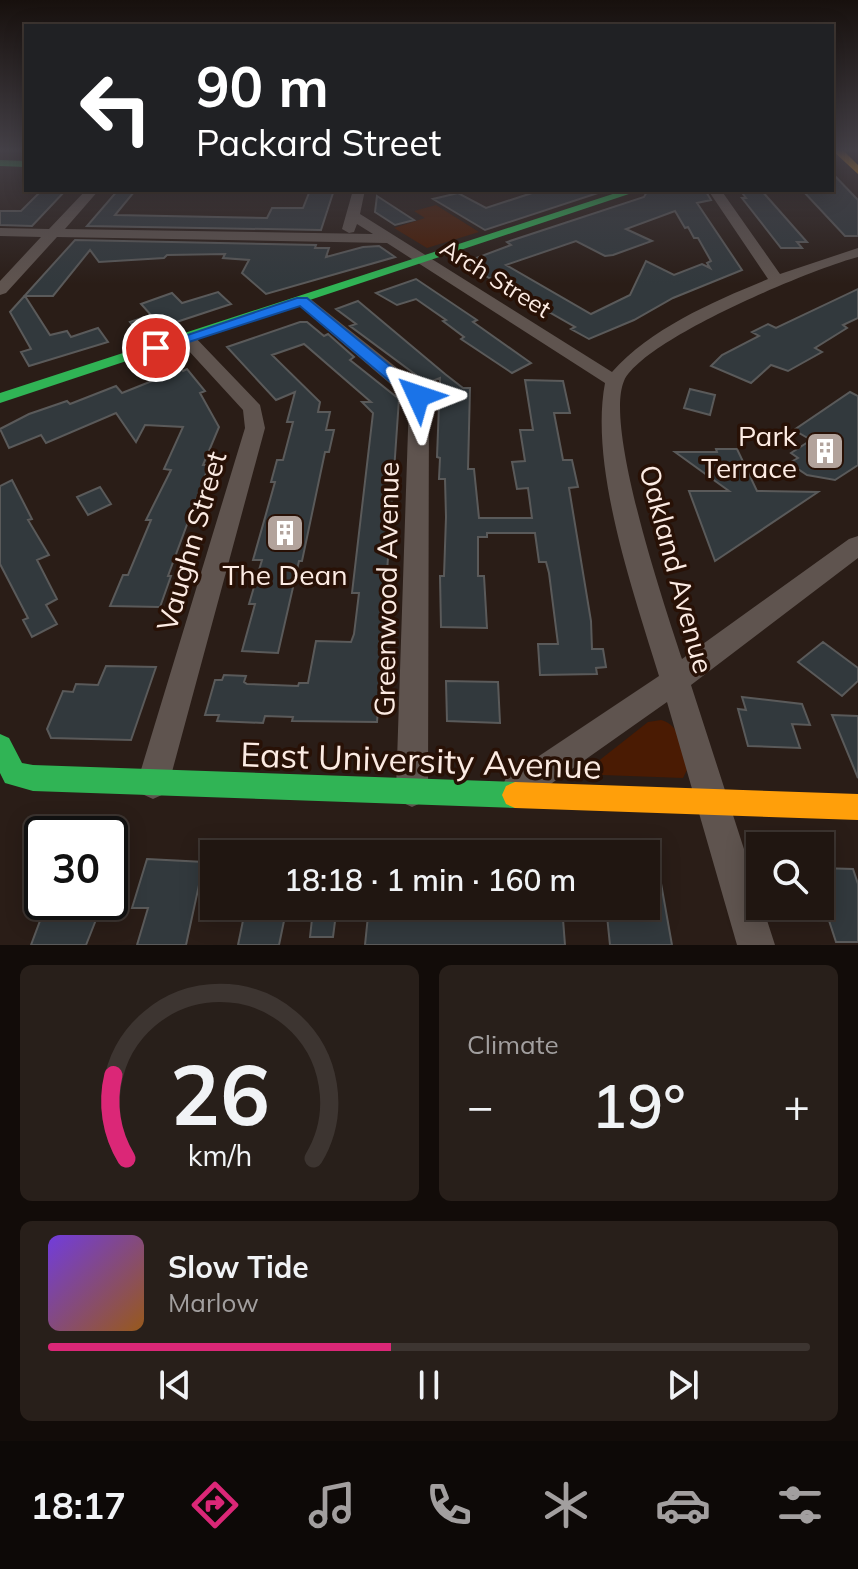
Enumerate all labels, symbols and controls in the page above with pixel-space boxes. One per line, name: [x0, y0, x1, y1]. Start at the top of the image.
text: 90 m: [196, 51, 329, 121]
icon: left: [64, 56, 168, 160]
text: Packard Street: [196, 120, 441, 165]
street label: Arch Street: [435, 232, 557, 324]
pin: [122, 314, 190, 382]
icon: arrive: [134, 326, 178, 370]
position arrow: [376, 354, 460, 438]
place label: Park Terrace: [701, 418, 798, 485]
building icon: Park Terrace: [804, 430, 846, 472]
street label: Vaughn Street: [149, 447, 233, 635]
street label: Greenwood Avenue: [366, 461, 406, 717]
street label: Oakland Avenue: [632, 461, 722, 677]
building icon: The Dean: [264, 512, 306, 554]
place label: The Dean: [222, 557, 348, 592]
street label: East University Avenue: [240, 732, 602, 788]
speed limit sign: 30: [24, 816, 128, 920]
map controls: [746, 832, 834, 920]
button: search: [746, 832, 834, 920]
text: 18:18 · 1 min · 160 m: [284, 861, 576, 899]
text: Climate: [467, 1028, 559, 1061]
text: 26: [170, 1041, 269, 1146]
text: 19°: [591, 1068, 686, 1143]
text: −: [467, 1078, 493, 1133]
text: +: [784, 1078, 810, 1133]
text: km/h: [187, 1137, 252, 1173]
text: Slow Tide: [168, 1248, 309, 1286]
text: Marlow: [168, 1286, 259, 1319]
icon: previous: [153, 1363, 197, 1407]
icon: pause: [407, 1363, 451, 1407]
icon: next: [661, 1363, 705, 1407]
icon: directions: [187, 1477, 243, 1533]
icon: music: [304, 1477, 360, 1533]
icon: phone: [421, 1477, 477, 1533]
icon: climate: [538, 1477, 594, 1533]
icon: car: [655, 1477, 711, 1533]
icon: filters: [772, 1477, 828, 1533]
text: 18:17: [30, 1483, 126, 1528]

